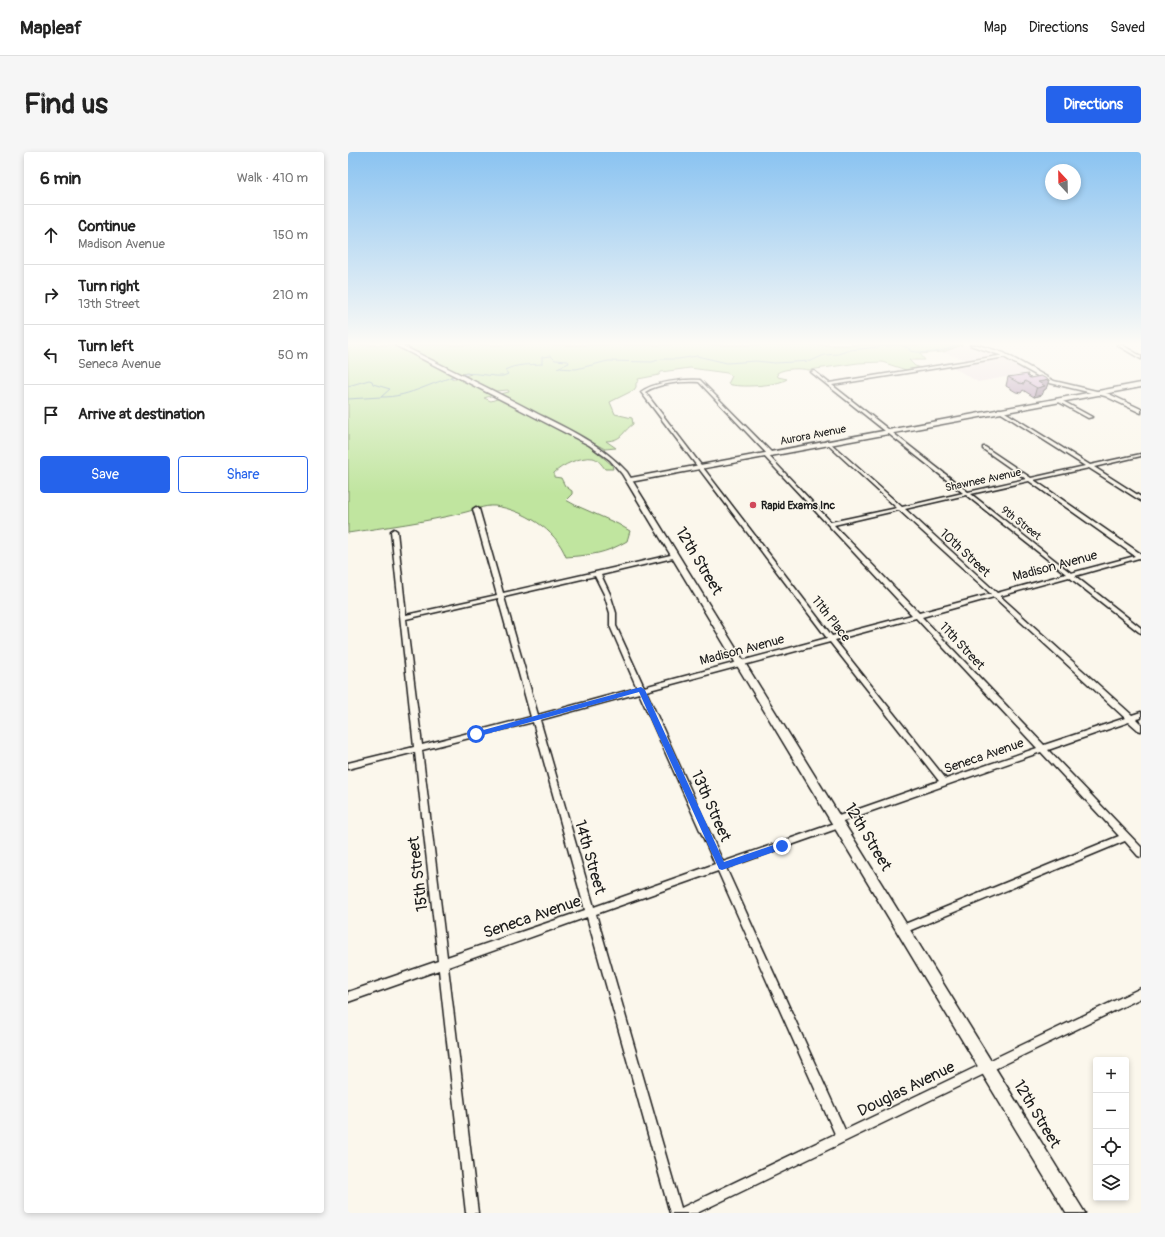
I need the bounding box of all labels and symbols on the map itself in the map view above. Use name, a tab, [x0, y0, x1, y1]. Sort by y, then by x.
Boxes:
north arrow	[1045, 164, 1081, 200]
street label: Aurora Avenue	[779, 422, 848, 448]
street label: Shawnee Avenue	[944, 465, 1023, 494]
place label: Rapid Exams Inc	[761, 499, 835, 512]
marker: Rapid Exams Inc	[748, 500, 758, 510]
street label: 9th Street	[998, 503, 1044, 543]
street label: 12th Street	[671, 523, 727, 599]
street label: 10th Street	[936, 526, 994, 581]
street label: Madison Avenue	[1011, 547, 1100, 585]
street label: 11th Place	[808, 593, 854, 646]
street label: 11th Street	[936, 619, 989, 674]
street label: Madison Avenue	[698, 631, 787, 669]
route start	[467, 725, 485, 743]
street label: Seneca Avenue	[942, 735, 1026, 777]
street label: 13th Street	[686, 767, 736, 845]
street label: 12th Street	[840, 799, 896, 875]
street label: 14th Street	[570, 818, 610, 897]
street label: 15th Street	[403, 835, 433, 913]
route end	[773, 837, 791, 855]
street label: Seneca Avenue	[480, 891, 584, 943]
street label: Douglas Avenue	[854, 1057, 958, 1121]
street label: 12th Street	[1009, 1076, 1065, 1152]

